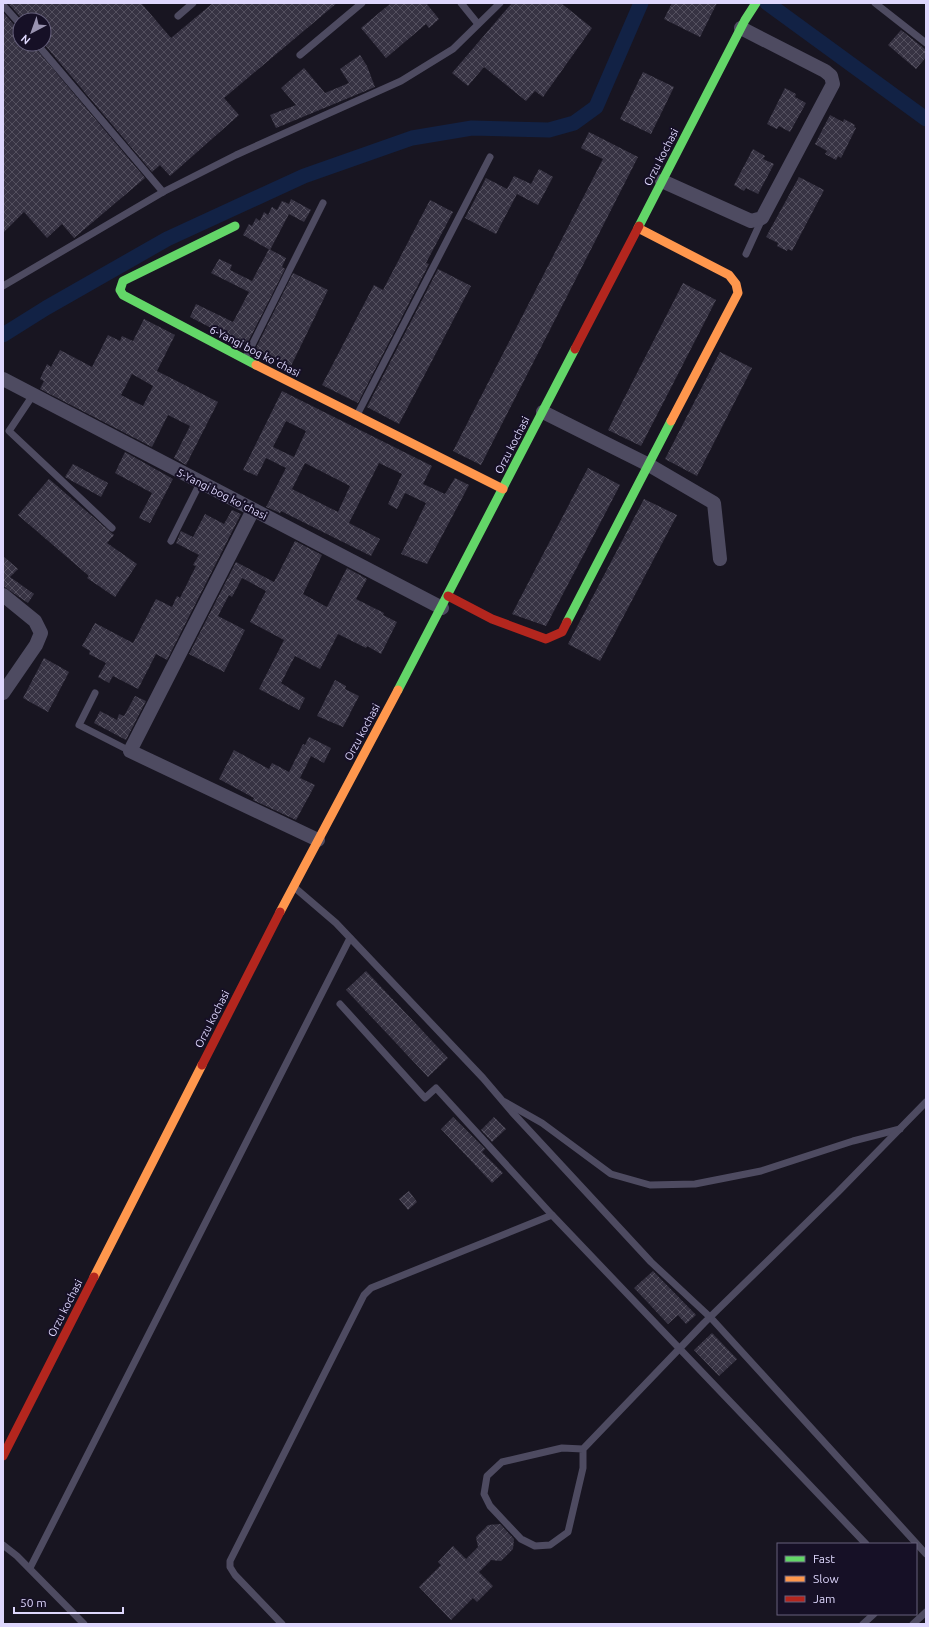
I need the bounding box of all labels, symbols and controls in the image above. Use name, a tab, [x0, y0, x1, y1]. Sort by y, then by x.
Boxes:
north arrow	[12, 12, 52, 52]
text: N	[18, 32, 32, 47]
street label: Orzu kochasi	[641, 126, 681, 188]
street label: 6-Yangi bog koʼchasi	[208, 323, 302, 379]
street label: Orzu kochasi	[492, 414, 532, 476]
street label: 5-Yangi bog koʼchasi	[175, 466, 269, 522]
street label: Orzu kochasi	[342, 701, 382, 763]
street label: Orzu kochasi	[192, 988, 232, 1050]
street label: Orzu kochasi	[45, 1277, 85, 1339]
legend	[777, 1543, 917, 1615]
text: Fast	[813, 1552, 835, 1565]
text: Slow	[813, 1572, 839, 1585]
scale bar	[14, 1589, 123, 1615]
text: Jam	[813, 1592, 835, 1605]
text: 50 m	[20, 1596, 47, 1609]

